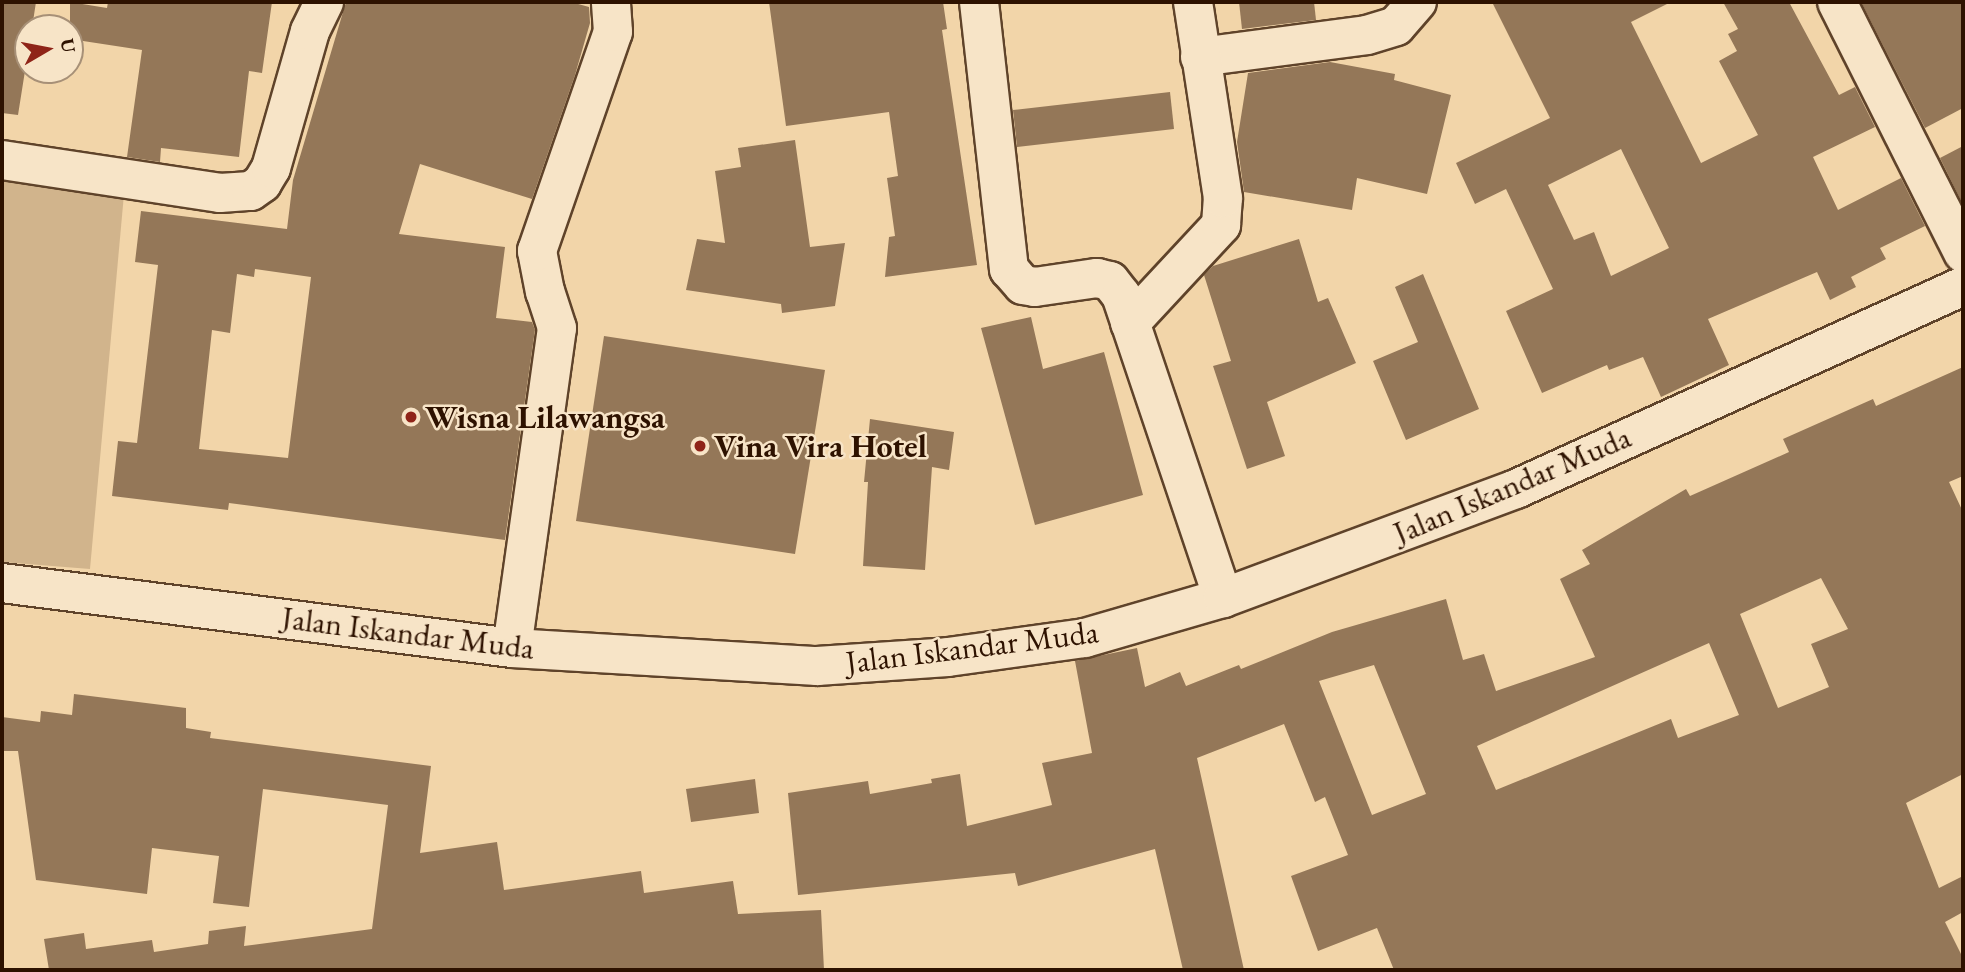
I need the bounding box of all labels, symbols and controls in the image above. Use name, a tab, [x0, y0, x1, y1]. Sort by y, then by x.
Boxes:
north arrow	[14, 14, 84, 84]
text: U	[55, 36, 82, 55]
place label: Wisna Lilawangsa	[425, 398, 665, 436]
marker: Wisna Lilawangsa	[403, 409, 419, 425]
street label: Jalan Iskandar Muda	[1388, 418, 1636, 552]
place label: Vina Vira Hotel	[714, 427, 927, 465]
marker: Vina Vira Hotel	[692, 438, 708, 454]
street label: Jalan Iskandar Muda	[280, 598, 536, 668]
street label: Jalan Iskandar Muda	[844, 612, 1100, 682]

